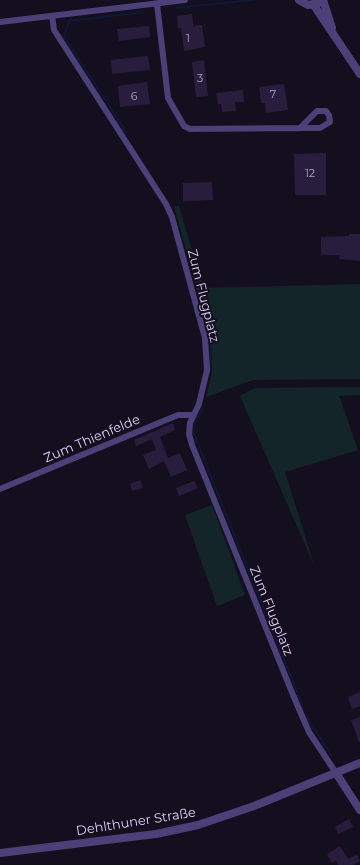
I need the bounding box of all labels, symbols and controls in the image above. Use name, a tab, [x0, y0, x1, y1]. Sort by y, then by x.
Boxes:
house number: 1	[186, 32, 190, 46]
house number: 3	[197, 72, 203, 86]
house number: 7	[270, 88, 276, 102]
house number: 6	[131, 90, 137, 104]
house number: 12	[305, 167, 315, 181]
street label: Zum Flugplatz	[184, 248, 222, 344]
street label: Zum Thienfelde	[42, 412, 142, 466]
street label: Zum Flugplatz	[246, 564, 296, 658]
street label: Dehlthuner Straße	[75, 805, 197, 839]

